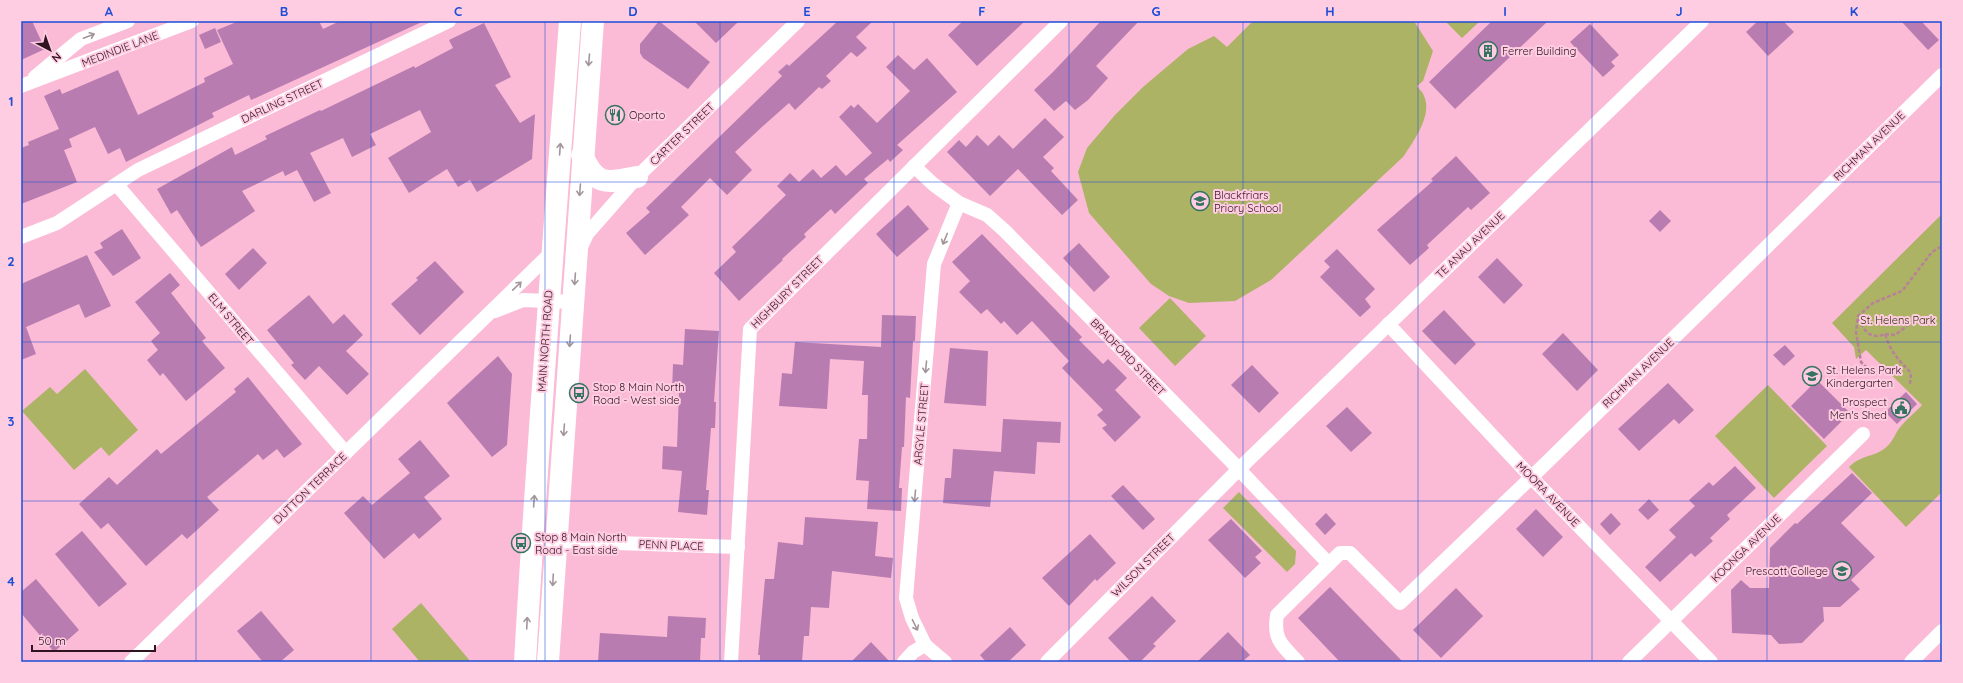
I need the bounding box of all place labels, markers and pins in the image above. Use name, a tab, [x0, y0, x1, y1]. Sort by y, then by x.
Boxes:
building icon: Ferrer Building	[1477, 40, 1499, 62]
place label: Ferrer Building	[1502, 44, 1576, 58]
restaurant icon: Oporto	[604, 104, 626, 126]
place label: Oporto	[629, 108, 666, 122]
place label: Blackfriars Priory School	[1214, 188, 1281, 215]
school or university icon: Blackfriars Priory School	[1189, 190, 1211, 212]
place label: St. Helens Park Kindergarten	[1826, 363, 1902, 390]
school or university icon: St. Helens Park Kindergarten	[1801, 365, 1823, 387]
place label: Stop 8 Main North Road - West side	[593, 380, 684, 407]
bus stop icon: Stop 8 Main North Road - West side	[568, 382, 590, 404]
place label: Prospect Men's Shed	[1830, 395, 1887, 422]
public building icon: Prospect Men's Shed	[1890, 397, 1912, 419]
place label: Stop 8 Main North Road - East side	[535, 530, 626, 557]
bus stop icon: Stop 8 Main North Road - East side	[510, 532, 532, 554]
school or university icon: Prescott College	[1831, 560, 1853, 582]
place label: Prescott College	[1745, 564, 1828, 578]

